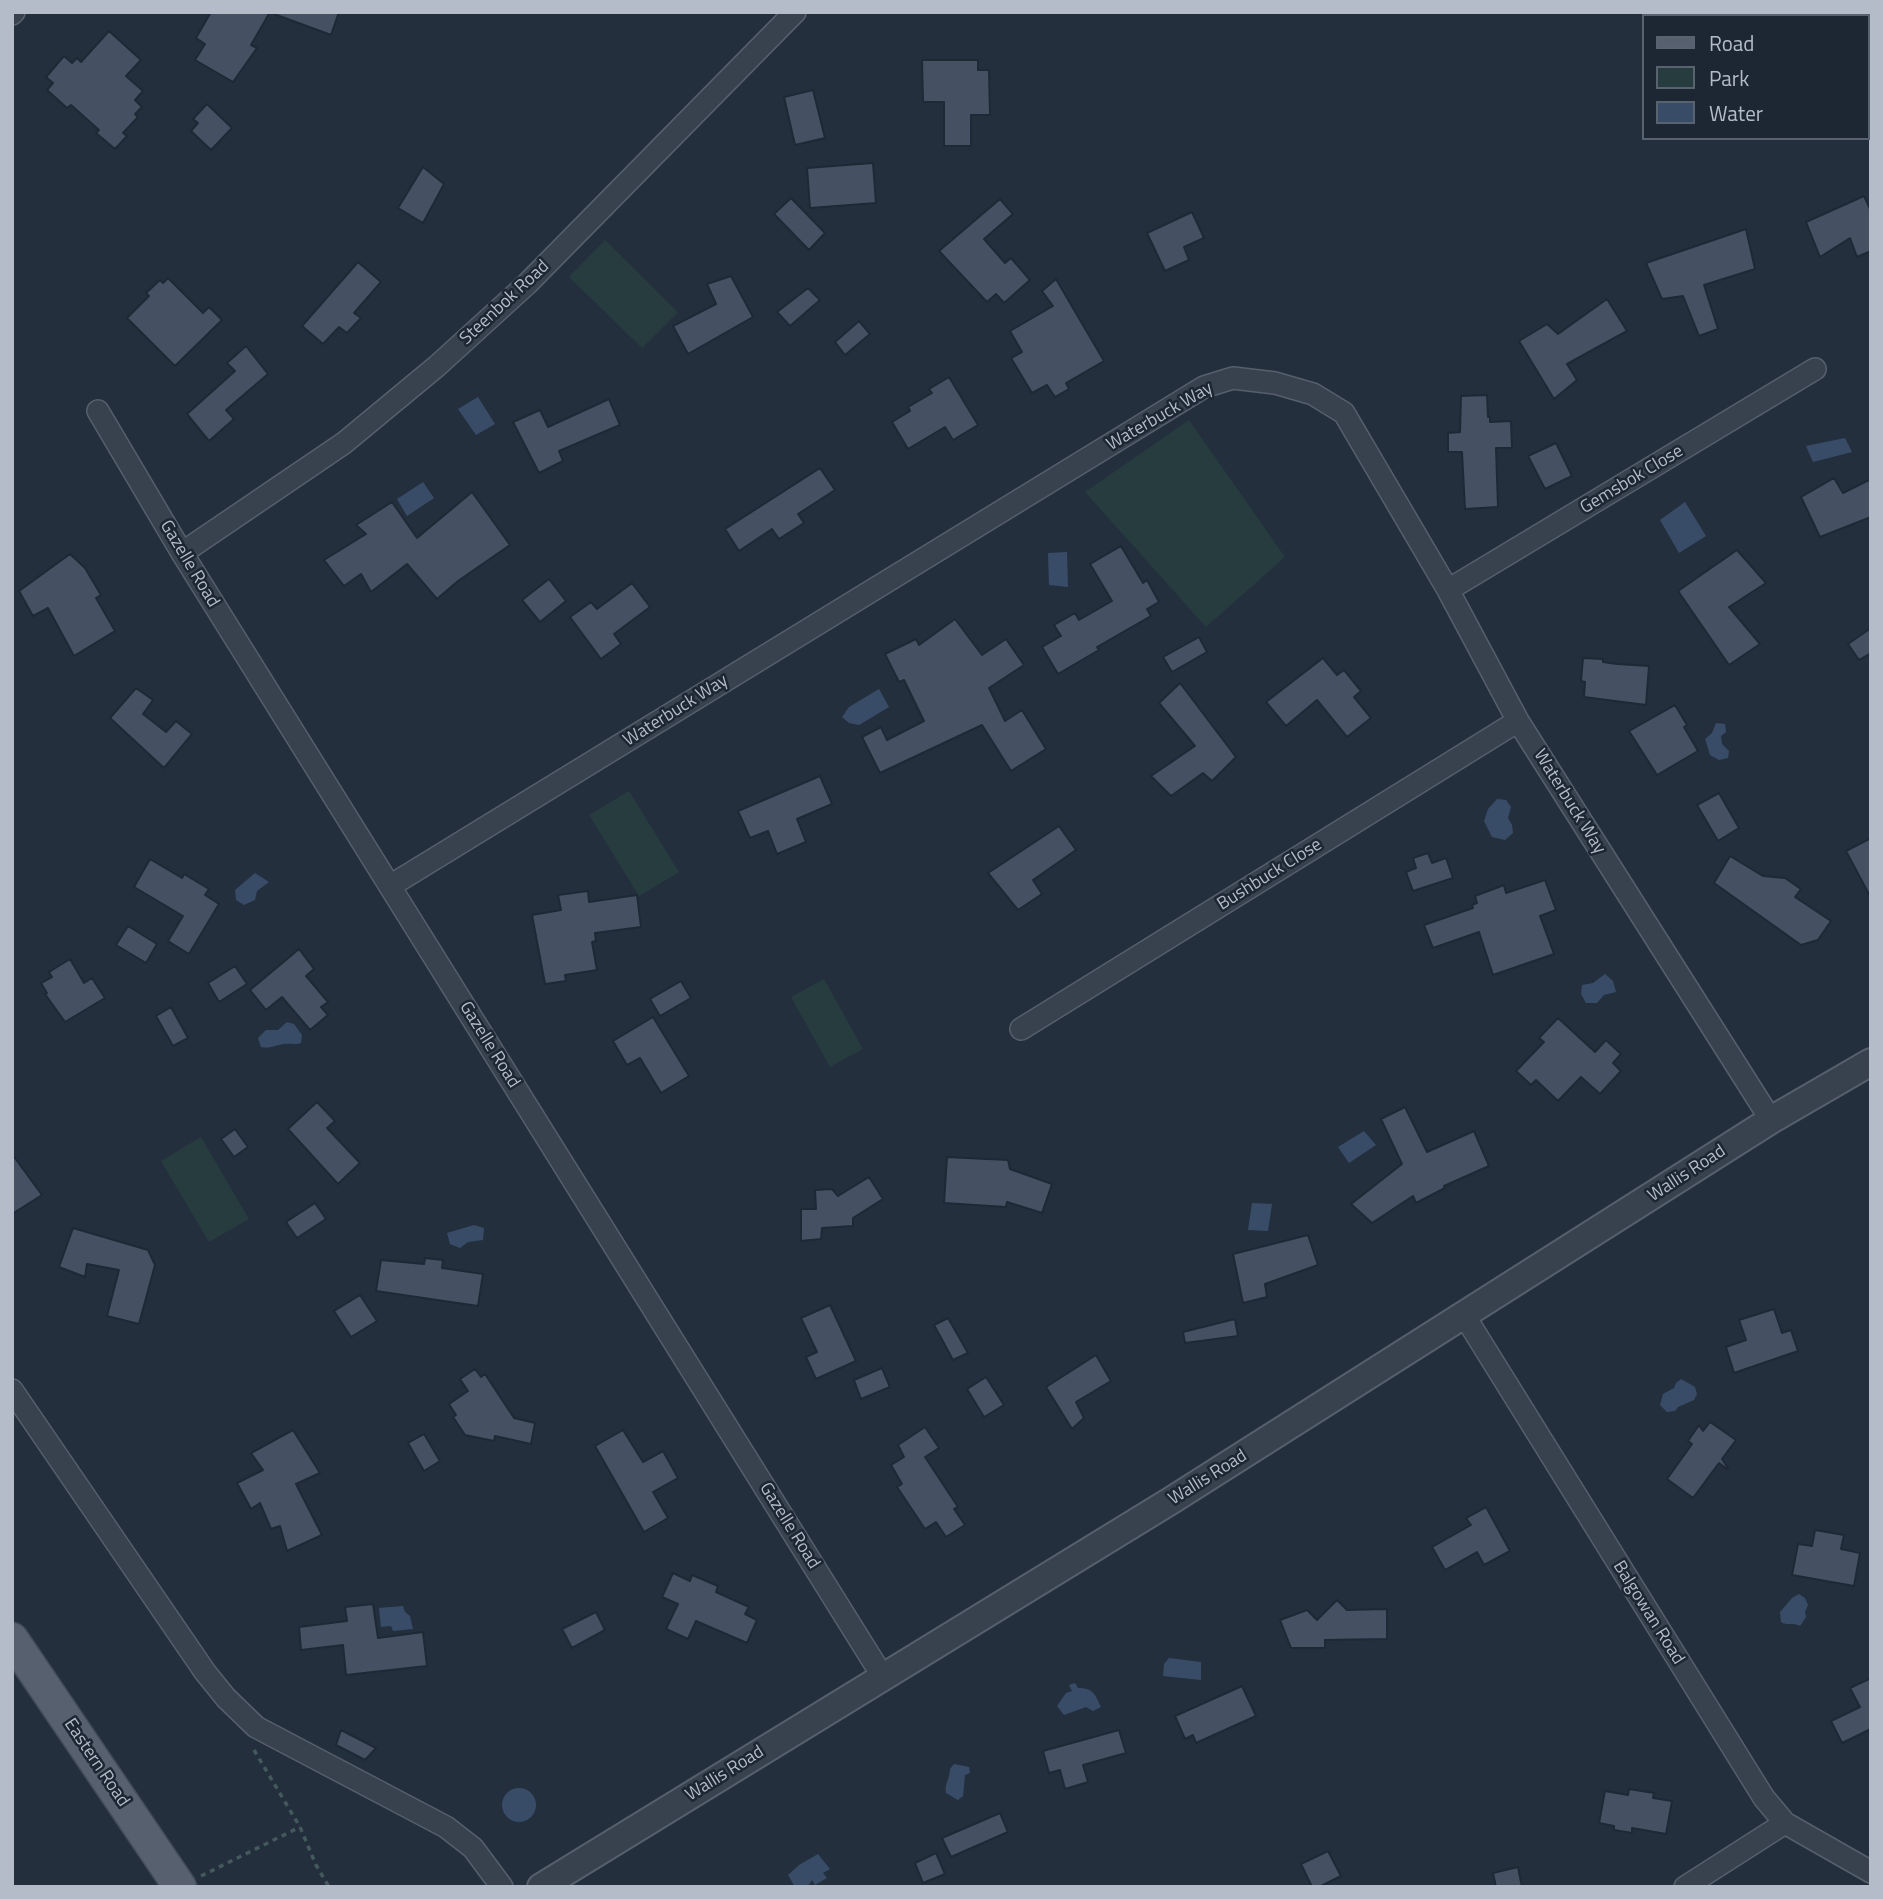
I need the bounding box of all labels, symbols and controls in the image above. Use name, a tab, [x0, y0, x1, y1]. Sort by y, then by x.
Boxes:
legend	[1642, 14, 1869, 140]
text: Road	[1709, 27, 1754, 59]
text: Park	[1709, 62, 1749, 94]
text: Water	[1709, 97, 1763, 129]
street label: Steenbok Road	[456, 256, 554, 350]
street label: Waterbuck Way	[1103, 378, 1217, 456]
street label: Gemsbok Close	[1577, 441, 1687, 519]
street label: Gazelle Road	[155, 517, 223, 611]
street label: Waterbuck Way	[620, 670, 732, 752]
street label: Waterbuck Way	[1528, 746, 1610, 858]
street label: Bushbuck Close	[1214, 834, 1326, 916]
street label: Gazelle Road	[454, 998, 524, 1092]
street label: Wallis Road	[1644, 1141, 1730, 1207]
street label: Wallis Road	[1165, 1445, 1251, 1511]
street label: Gazelle Road	[754, 1479, 824, 1573]
street label: Balgowan Road	[1608, 1557, 1688, 1669]
street label: Eastern Road	[59, 1715, 133, 1811]
street label: Wallis Road	[682, 1741, 768, 1807]

